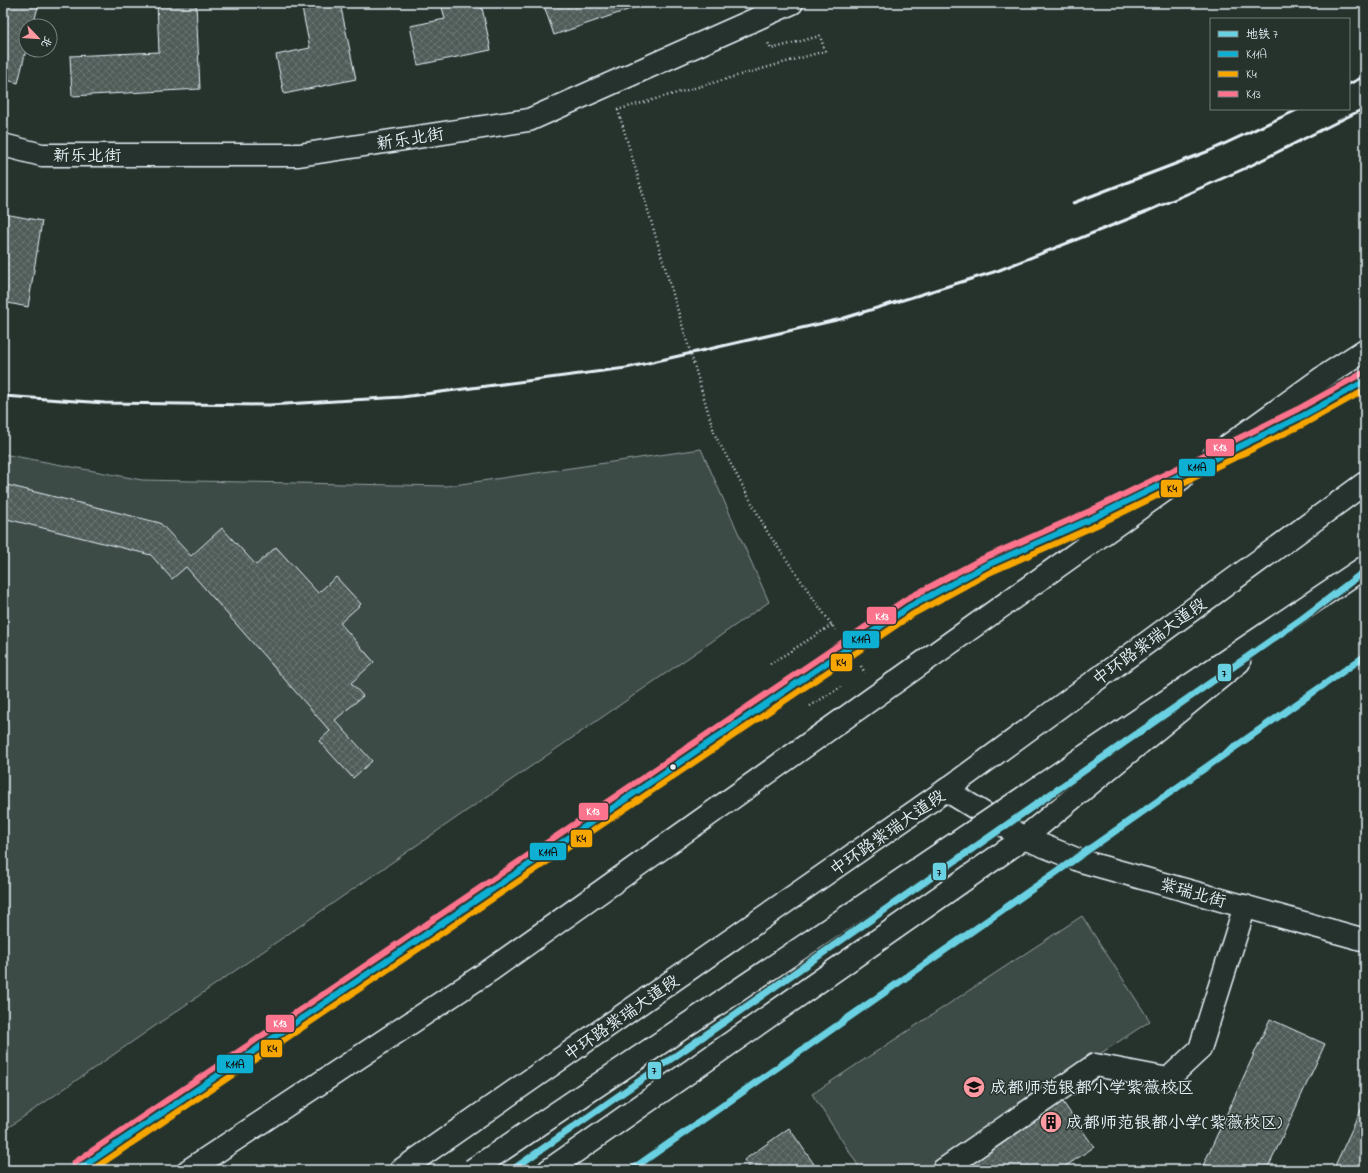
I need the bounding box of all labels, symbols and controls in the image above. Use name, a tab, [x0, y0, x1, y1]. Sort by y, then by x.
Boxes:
north arrow	[18, 18, 58, 58]
legend	[1210, 18, 1350, 110]
text: 地铁 7	[1246, 26, 1278, 44]
text: 北	[37, 33, 56, 50]
text: K11A	[1246, 46, 1267, 64]
text: K4	[1246, 66, 1257, 84]
text: K13	[1246, 86, 1261, 104]
street label: 新乐北街	[375, 122, 446, 157]
street label: 新乐北街	[53, 144, 121, 169]
line badge: K13	[1205, 438, 1235, 457]
text: K13	[1213, 440, 1227, 456]
line badge: K11A	[1178, 458, 1216, 477]
text: K11A	[1187, 460, 1207, 476]
line badge: K4	[1160, 479, 1183, 498]
text: K4	[1167, 481, 1177, 497]
street label: 中环路紫瑞大道段	[1088, 592, 1212, 692]
line badge: K13	[866, 606, 897, 625]
text: K13	[875, 609, 889, 625]
line badge: K11A	[842, 630, 880, 649]
text: K11A	[851, 632, 871, 648]
line badge: K4	[830, 653, 853, 672]
text: K4	[836, 655, 846, 671]
line badge: 7	[1217, 663, 1232, 682]
text: 7	[1222, 666, 1227, 682]
unlabelled marker	[668, 762, 678, 772]
street label: 中环路紫瑞大道段	[825, 784, 951, 882]
line badge: K13	[578, 802, 609, 821]
text: K13	[586, 804, 600, 820]
line badge: K4	[570, 829, 593, 848]
text: K4	[576, 831, 586, 847]
line badge: K11A	[529, 842, 567, 861]
text: K11A	[538, 845, 558, 861]
line badge: 7	[932, 862, 947, 881]
text: 7	[937, 865, 942, 881]
street label: 紫瑞北街	[1156, 872, 1229, 915]
street label: 中环路紫瑞大道段	[559, 969, 685, 1067]
line badge: K13	[265, 1014, 295, 1033]
text: K13	[273, 1016, 287, 1032]
line badge: K4	[260, 1039, 283, 1058]
text: K4	[267, 1041, 277, 1057]
line badge: K11A	[216, 1054, 254, 1074]
text: K11A	[225, 1057, 245, 1073]
line badge: 7	[647, 1061, 662, 1080]
text: 7	[652, 1063, 657, 1079]
school or university icon: 成都师范银都小学紫薇校区	[961, 1074, 987, 1100]
place label: 成都师范银都小学紫薇校区	[990, 1076, 1194, 1101]
building icon: 成都师范银都小学(紫薇校区)	[1038, 1109, 1064, 1135]
place label: 成都师范银都小学(紫薇校区)	[1066, 1111, 1282, 1136]

